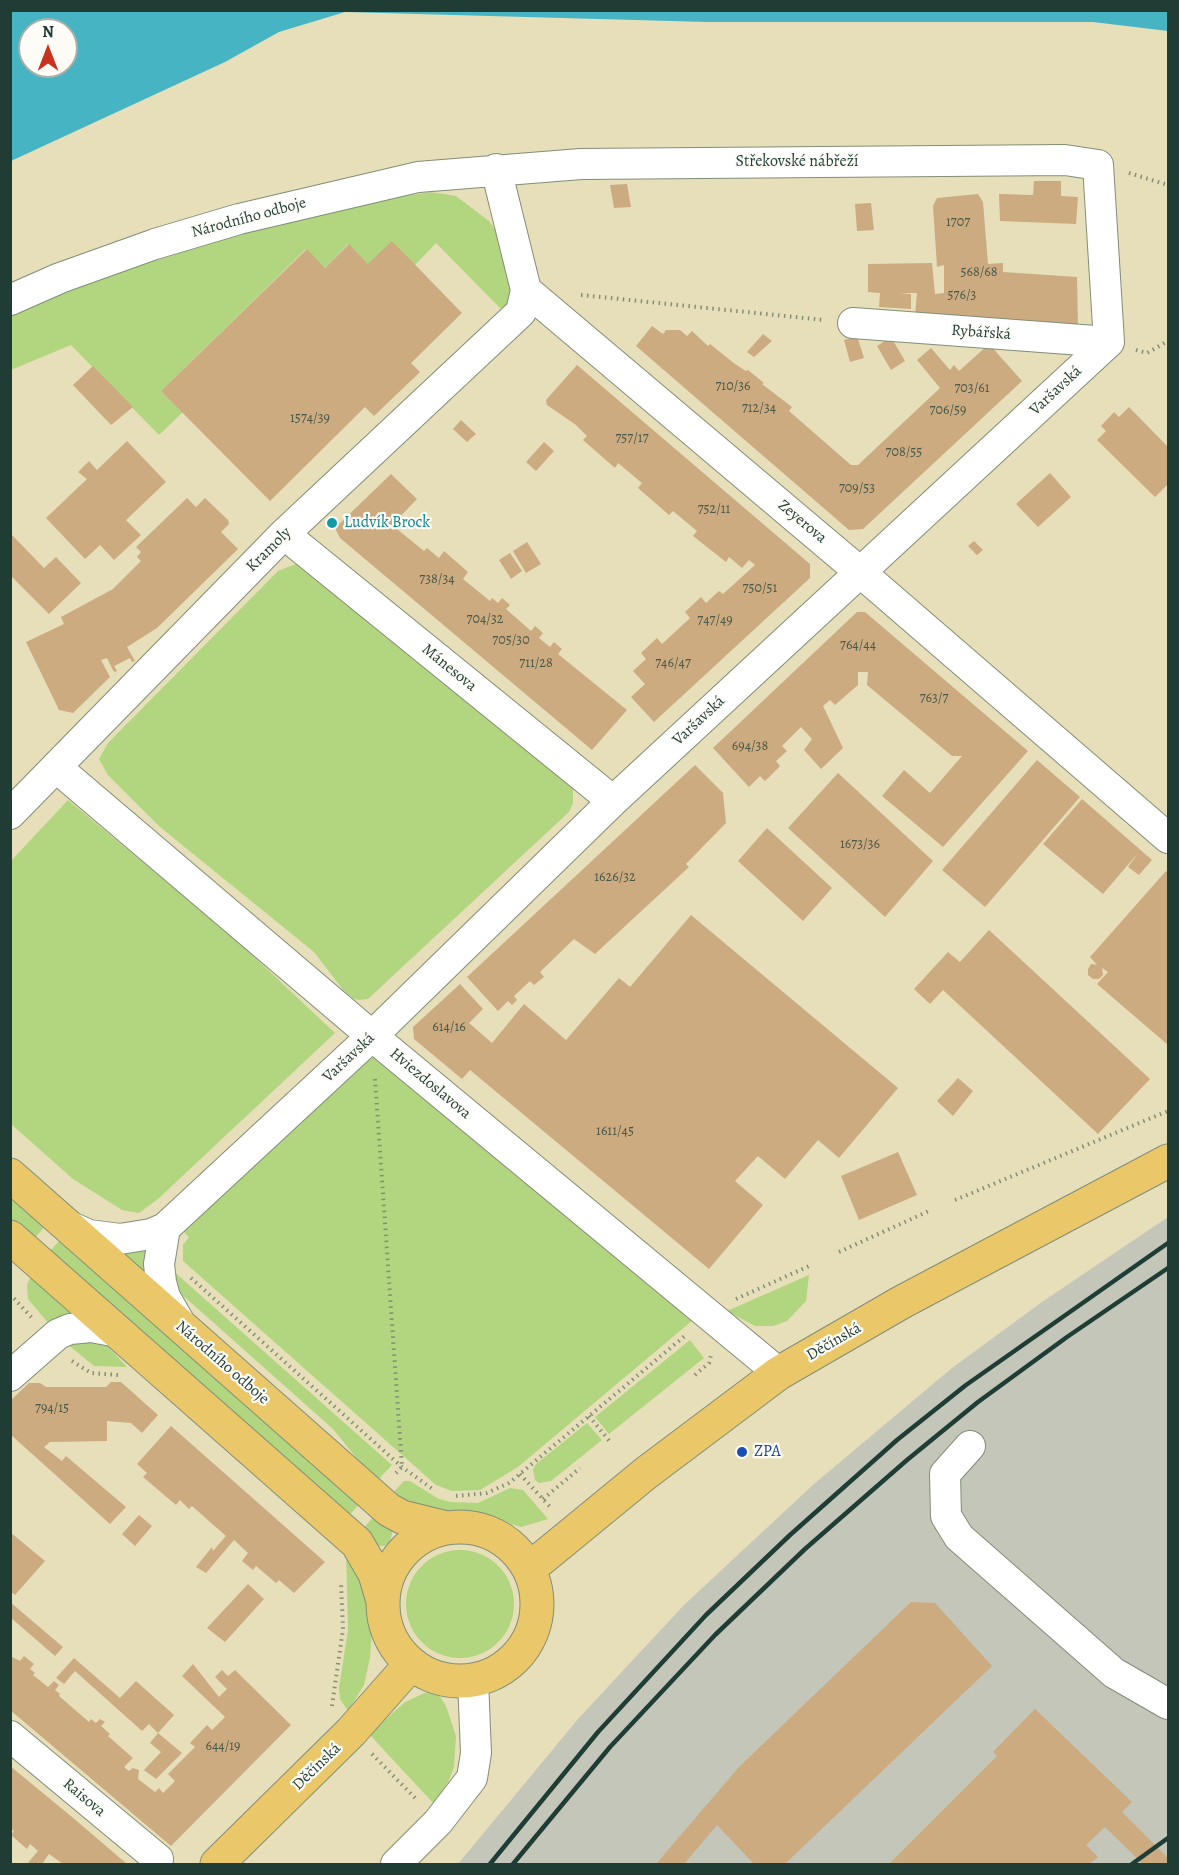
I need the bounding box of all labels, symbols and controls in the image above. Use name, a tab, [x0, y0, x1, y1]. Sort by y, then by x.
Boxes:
north arrow	[18, 18, 78, 78]
text: N	[42, 21, 54, 43]
street label: Střekovské nábřeží	[735, 152, 859, 172]
street label: Národního odboje	[190, 193, 308, 243]
house number: 1707	[946, 215, 970, 231]
house number: 568/68	[960, 265, 998, 281]
house number: 576/3	[948, 288, 976, 304]
street label: Rybářská	[950, 321, 1012, 345]
street label: Varšavská	[1026, 362, 1086, 420]
house number: 710/36	[715, 379, 751, 395]
house number: 703/61	[954, 381, 990, 397]
house number: 712/34	[742, 401, 776, 417]
house number: 706/59	[930, 403, 966, 419]
house number: 1574/39	[290, 411, 330, 427]
house number: 757/17	[615, 431, 649, 447]
house number: 708/55	[886, 445, 922, 461]
house number: 709/53	[839, 481, 875, 497]
street label: Zeyerova	[774, 496, 830, 548]
house number: 752/11	[698, 502, 730, 518]
place label: Ludvík Brock	[344, 513, 430, 533]
marker: Ludvík Brock	[325, 516, 339, 530]
street label: Kramoly	[242, 523, 296, 577]
house number: 738/34	[419, 572, 455, 588]
house number: 750/51	[743, 581, 777, 597]
house number: 704/32	[467, 612, 503, 628]
house number: 747/49	[697, 613, 733, 629]
house number: 705/30	[492, 633, 530, 649]
house number: 764/44	[840, 638, 876, 654]
street label: Mánesova	[418, 640, 480, 696]
house number: 711/28	[519, 656, 553, 672]
house number: 746/47	[655, 656, 691, 672]
house number: 763/7	[920, 691, 948, 707]
street label: Varšavská	[669, 692, 729, 750]
house number: 694/38	[732, 739, 768, 755]
house number: 1673/36	[840, 837, 880, 853]
house number: 1626/32	[594, 870, 636, 886]
house number: 614/16	[432, 1020, 466, 1036]
street label: Varšavská	[319, 1029, 379, 1087]
street label: Hviezdoslavova	[385, 1044, 475, 1124]
house number: 1611/45	[596, 1124, 634, 1140]
street label: Národního odboje	[171, 1317, 273, 1409]
street label: Děčínská	[803, 1319, 865, 1365]
house number: 794/15	[35, 1401, 69, 1417]
place label: ZPA	[754, 1442, 781, 1462]
marker: ZPA	[735, 1445, 749, 1459]
house number: 644/19	[206, 1739, 240, 1755]
street label: Děčínská	[289, 1739, 345, 1795]
street label: Raisova	[59, 1775, 109, 1821]

